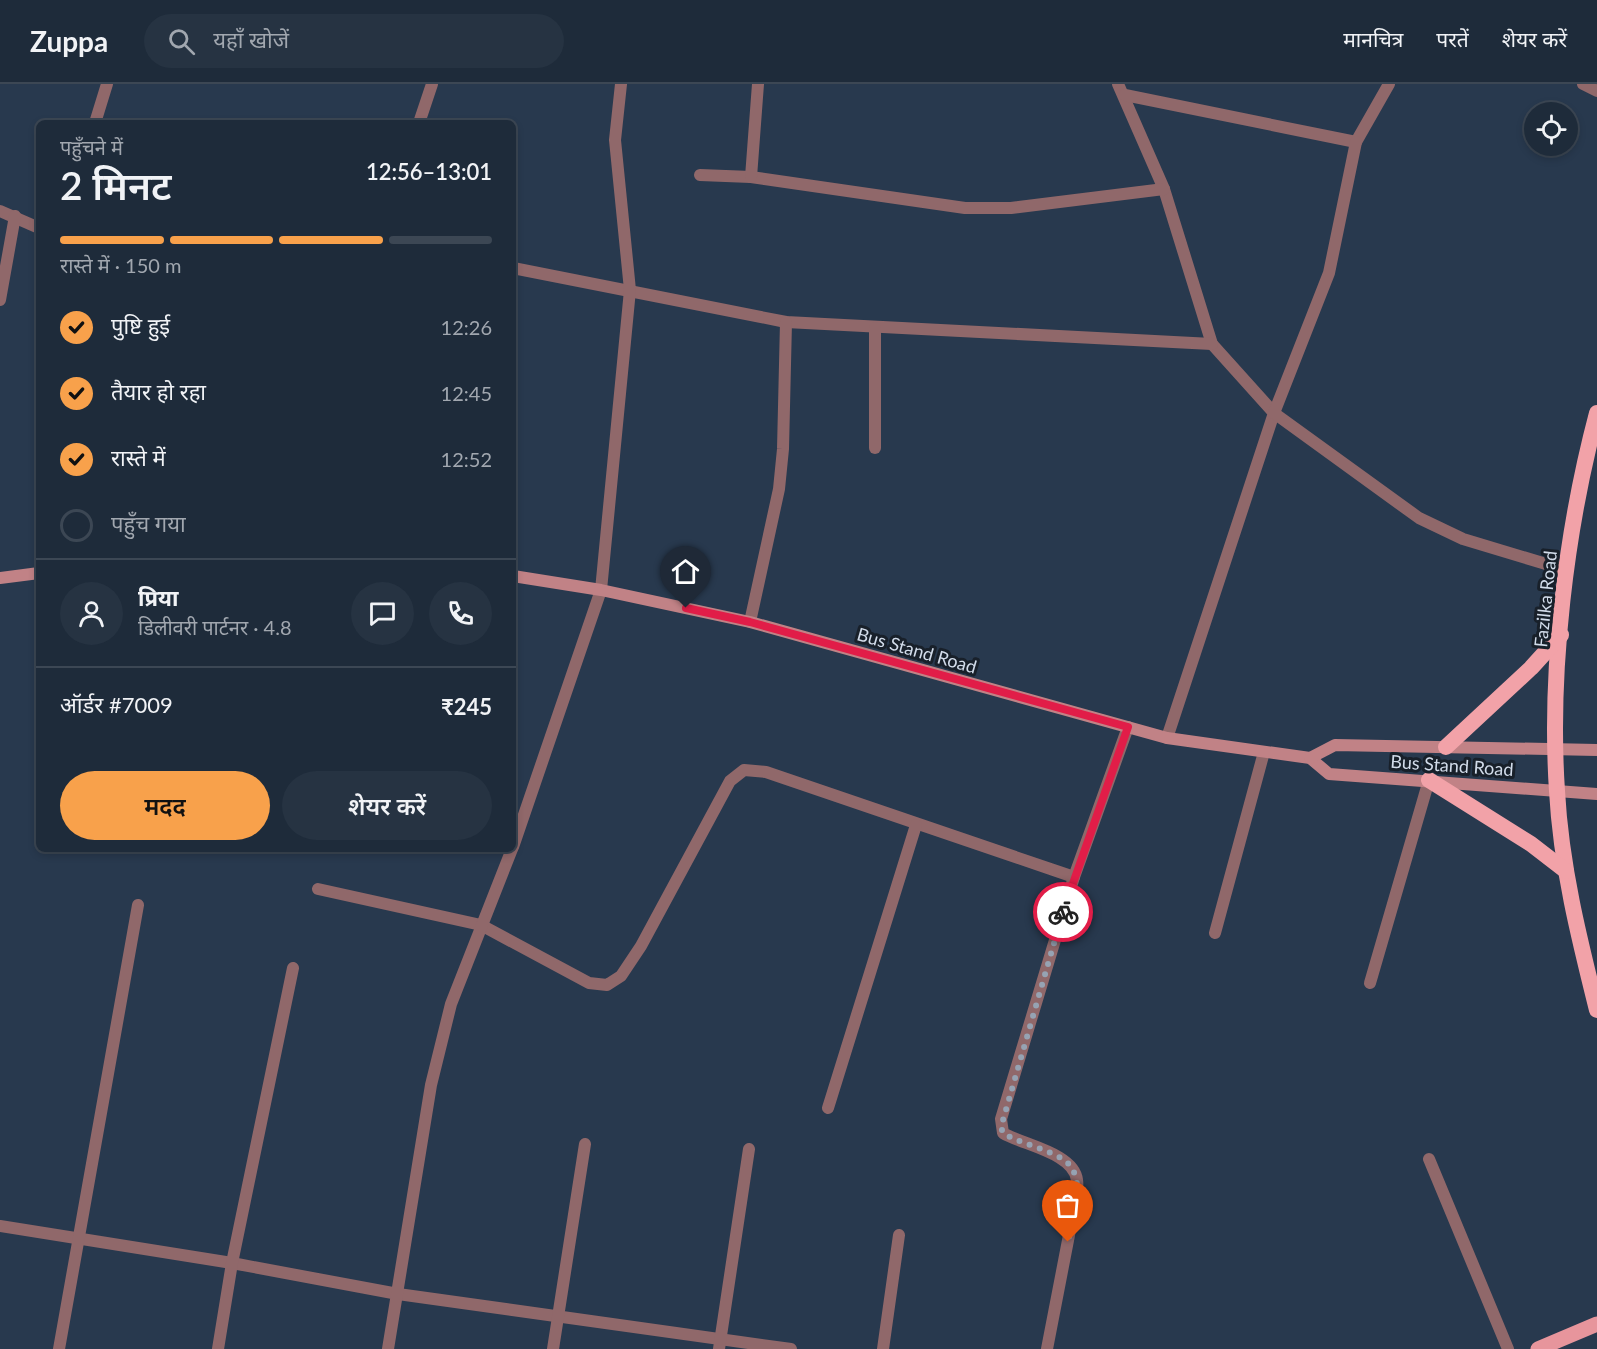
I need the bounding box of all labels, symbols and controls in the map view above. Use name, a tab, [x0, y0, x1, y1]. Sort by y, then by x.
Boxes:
search box	[144, 14, 564, 68]
text: Zuppa	[30, 24, 108, 58]
icon: search	[165, 25, 198, 58]
text: यहाँ खोजें	[213, 26, 289, 53]
text: मानचित्र	[1343, 26, 1403, 51]
text: परतें	[1436, 26, 1469, 51]
text: शेयर करें	[1502, 26, 1567, 51]
map controls	[1524, 102, 1578, 156]
button: locate	[1524, 102, 1578, 156]
text: पहुँचने में	[60, 135, 123, 159]
text: 12:56–13:01	[366, 158, 492, 185]
text: 2 मिनट	[60, 162, 172, 208]
text: रास्ते में · 150 m	[60, 253, 181, 277]
icon: check	[60, 311, 93, 344]
text: पुष्टि हुई	[111, 312, 170, 339]
text: 12:26	[441, 315, 492, 339]
icon: check	[60, 377, 93, 410]
text: तैयार हो रहा	[111, 378, 206, 405]
text: 12:45	[441, 381, 492, 405]
icon: check	[60, 443, 93, 476]
text: रास्ते में	[111, 444, 166, 471]
text: 12:52	[441, 447, 492, 471]
text: पहुँच गया	[111, 510, 186, 537]
pin	[660, 546, 711, 608]
street label: Fazilka Road	[1529, 550, 1561, 648]
icon: home	[669, 555, 702, 588]
button: person	[60, 582, 123, 645]
button: chat	[351, 582, 414, 645]
button: phone	[429, 582, 492, 645]
text: प्रिया	[138, 584, 178, 611]
text: डिलीवरी पार्टनर · 4.8	[138, 615, 291, 639]
street label: Bus Stand Road	[855, 622, 979, 678]
text: ऑर्डर #7009	[60, 691, 173, 718]
text: ₹245	[441, 693, 492, 720]
street label: Bus Stand Road	[1390, 750, 1514, 780]
button: मदद	[60, 771, 270, 840]
button: शेयर करें	[282, 771, 492, 840]
courier	[1033, 882, 1093, 942]
icon: bike	[1047, 896, 1080, 929]
pin	[1042, 1180, 1093, 1242]
icon: bag	[1051, 1189, 1084, 1222]

